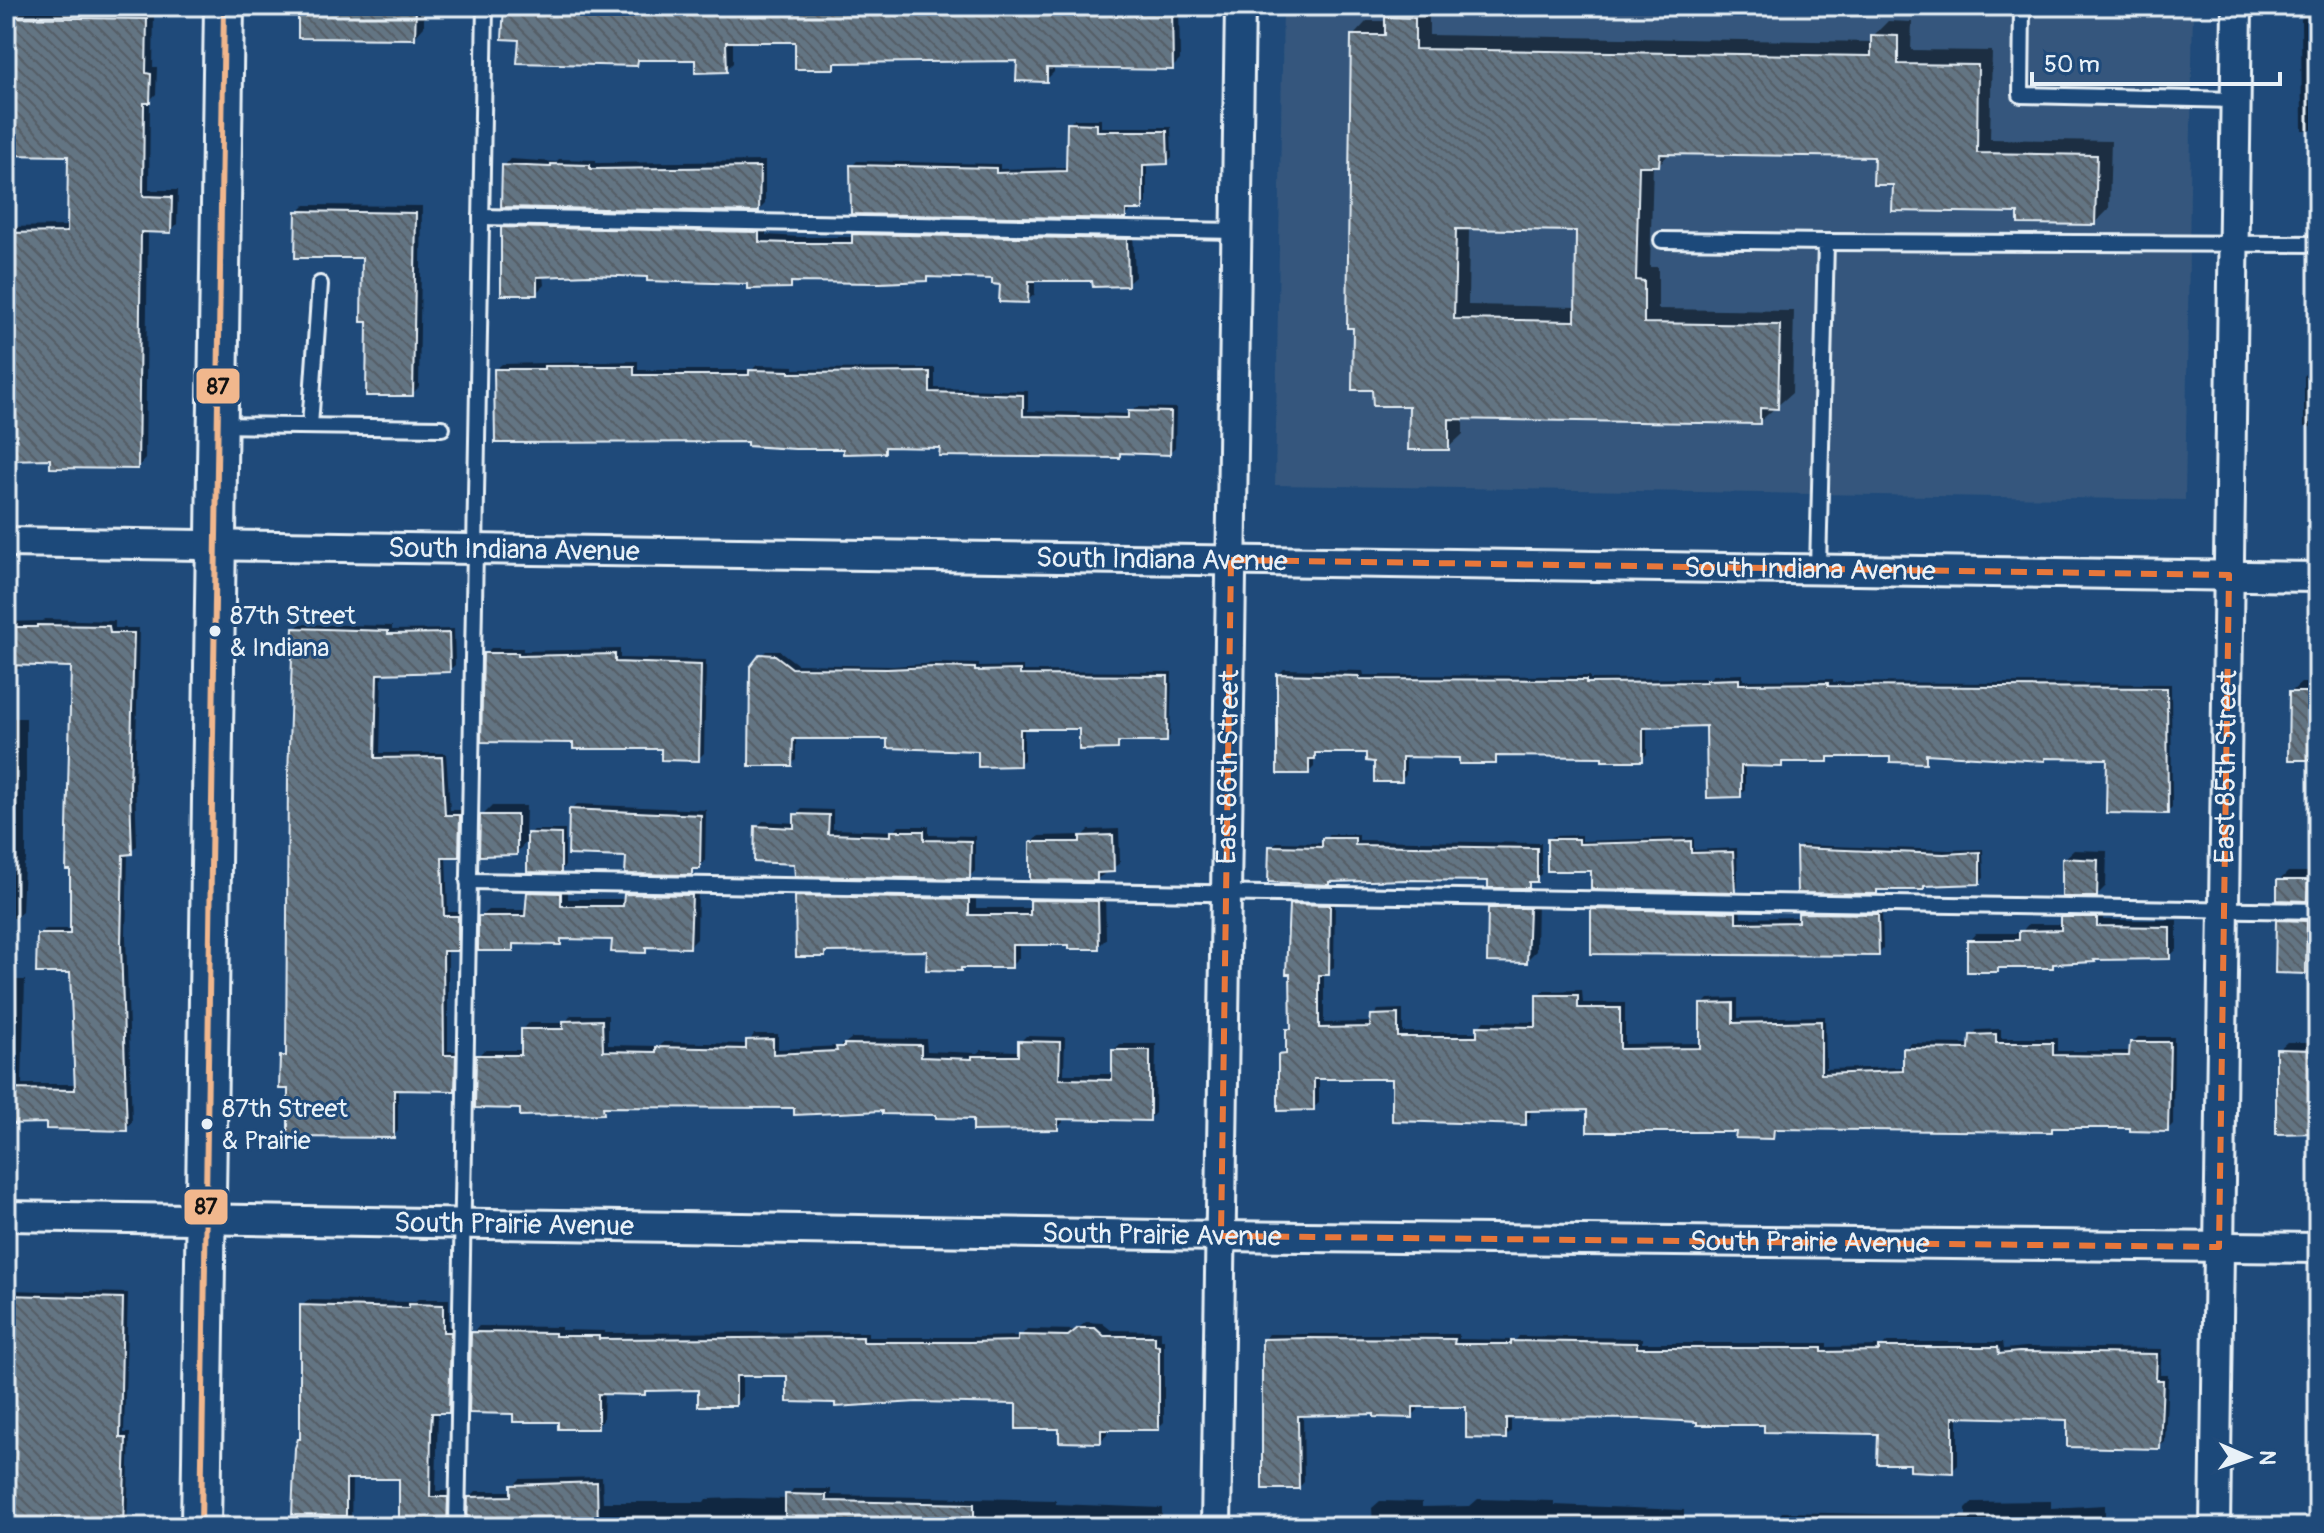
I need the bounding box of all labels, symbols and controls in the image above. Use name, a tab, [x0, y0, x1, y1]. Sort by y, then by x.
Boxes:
scale bar	[2032, 36, 2280, 86]
text: 50 m	[2044, 50, 2100, 79]
line badge: 87	[195, 367, 241, 405]
text: 87	[207, 373, 230, 401]
street label: South Indiana Avenue	[388, 530, 640, 569]
street label: South Indiana Avenue	[1036, 540, 1288, 579]
street label: South Indiana Avenue	[1684, 550, 1936, 589]
place label: 87th Street & Indiana	[230, 600, 356, 664]
marker: 87th Street & Indiana	[207, 623, 223, 639]
street label: East 86th Street	[1209, 669, 1247, 865]
street label: East 85th Street	[2207, 669, 2245, 864]
place label: 87th Street & Prairie	[222, 1093, 348, 1157]
marker: 87th Street & Prairie	[199, 1116, 215, 1132]
line badge: 87	[183, 1188, 229, 1226]
text: 87	[195, 1193, 218, 1221]
street label: South Prairie Avenue	[394, 1205, 634, 1244]
street label: South Prairie Avenue	[1042, 1216, 1282, 1254]
street label: South Prairie Avenue	[1690, 1224, 1930, 1261]
north arrow	[2208, 1417, 2288, 1497]
text: N	[2253, 1450, 2281, 1466]

